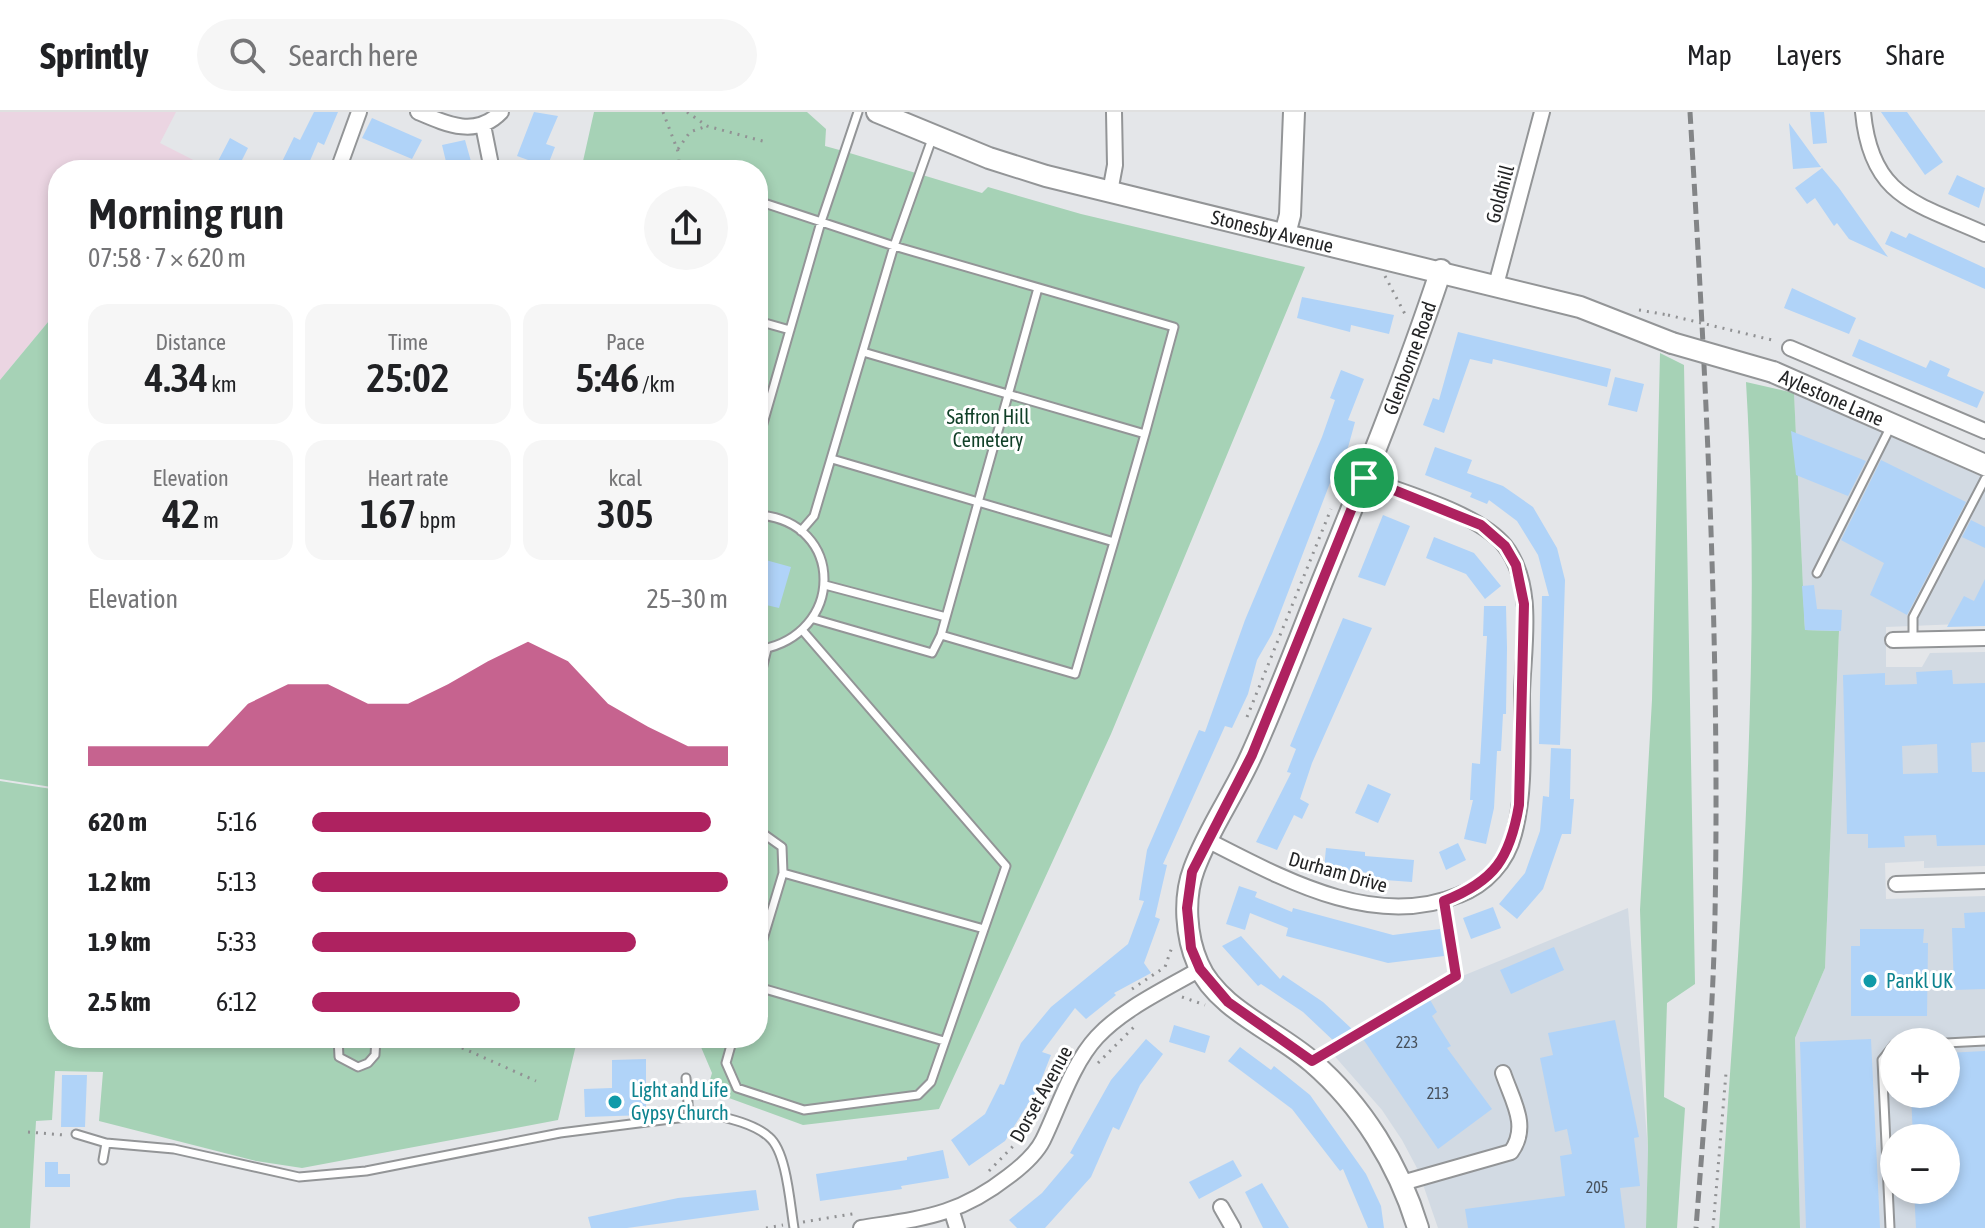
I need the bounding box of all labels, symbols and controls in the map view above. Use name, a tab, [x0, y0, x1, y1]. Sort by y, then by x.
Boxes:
search box	[197, 19, 757, 91]
icon: search	[225, 33, 269, 77]
text: Sprintly	[40, 34, 149, 77]
text: Search here	[289, 38, 418, 72]
text: Map	[1687, 39, 1732, 71]
text: Layers	[1776, 39, 1842, 71]
text: Share	[1886, 39, 1945, 71]
street label: Goldhill	[1481, 161, 1519, 226]
button: share	[644, 186, 728, 270]
text: Morning run	[88, 188, 284, 238]
street label: Stonesby Avenue	[1209, 205, 1336, 257]
text: 07:58 · 7 × 620 m	[88, 243, 246, 273]
street label: Glenborne Road	[1378, 298, 1441, 418]
text: Distance	[155, 329, 226, 355]
text: Time	[388, 329, 428, 355]
text: Pace	[606, 329, 645, 355]
text: 4.34	[145, 355, 208, 400]
text: 25:02	[366, 355, 450, 400]
text: 5:46	[576, 355, 639, 400]
street label: Aylestone Lane	[1776, 364, 1888, 430]
text: km	[208, 371, 237, 397]
text: /km	[639, 371, 675, 397]
park label: Saffron Hill Cemetery	[946, 405, 1030, 451]
pin	[1330, 444, 1398, 512]
icon: arrive	[1342, 456, 1386, 500]
text: Elevation	[153, 465, 229, 491]
text: Heart rate	[367, 465, 449, 491]
text: kcal	[609, 465, 642, 491]
text: 42	[162, 491, 200, 536]
text: 167	[360, 491, 416, 536]
text: 305	[597, 491, 654, 536]
text: m	[200, 507, 219, 533]
text: bpm	[416, 507, 456, 533]
text: Elevation	[88, 584, 178, 614]
text: 25–30 m	[646, 584, 728, 614]
text: 620 m	[88, 807, 147, 837]
text: 5:16	[216, 807, 257, 837]
street label: Durham Drive	[1286, 846, 1390, 897]
text: 1.2 km	[88, 867, 151, 897]
text: 5:13	[216, 867, 257, 897]
text: 1.9 km	[88, 927, 151, 957]
text: 5:33	[216, 927, 257, 957]
place label: Pankl UK	[1886, 969, 1953, 992]
marker: Pankl UK	[1861, 972, 1879, 990]
text: 2.5 km	[88, 987, 151, 1017]
text: 6:12	[216, 987, 257, 1017]
map controls	[1880, 1028, 1960, 1204]
button: +	[1880, 1028, 1960, 1108]
house number: 223	[1396, 1033, 1418, 1051]
street label: Dorset Avenue	[1005, 1042, 1076, 1146]
place label: Light and Life Gypsy Church	[631, 1078, 729, 1124]
house number: 213	[1427, 1084, 1449, 1102]
marker: Light and Life Gypsy Church	[606, 1093, 624, 1111]
button: −	[1880, 1124, 1960, 1204]
house number: 205	[1586, 1178, 1608, 1196]

